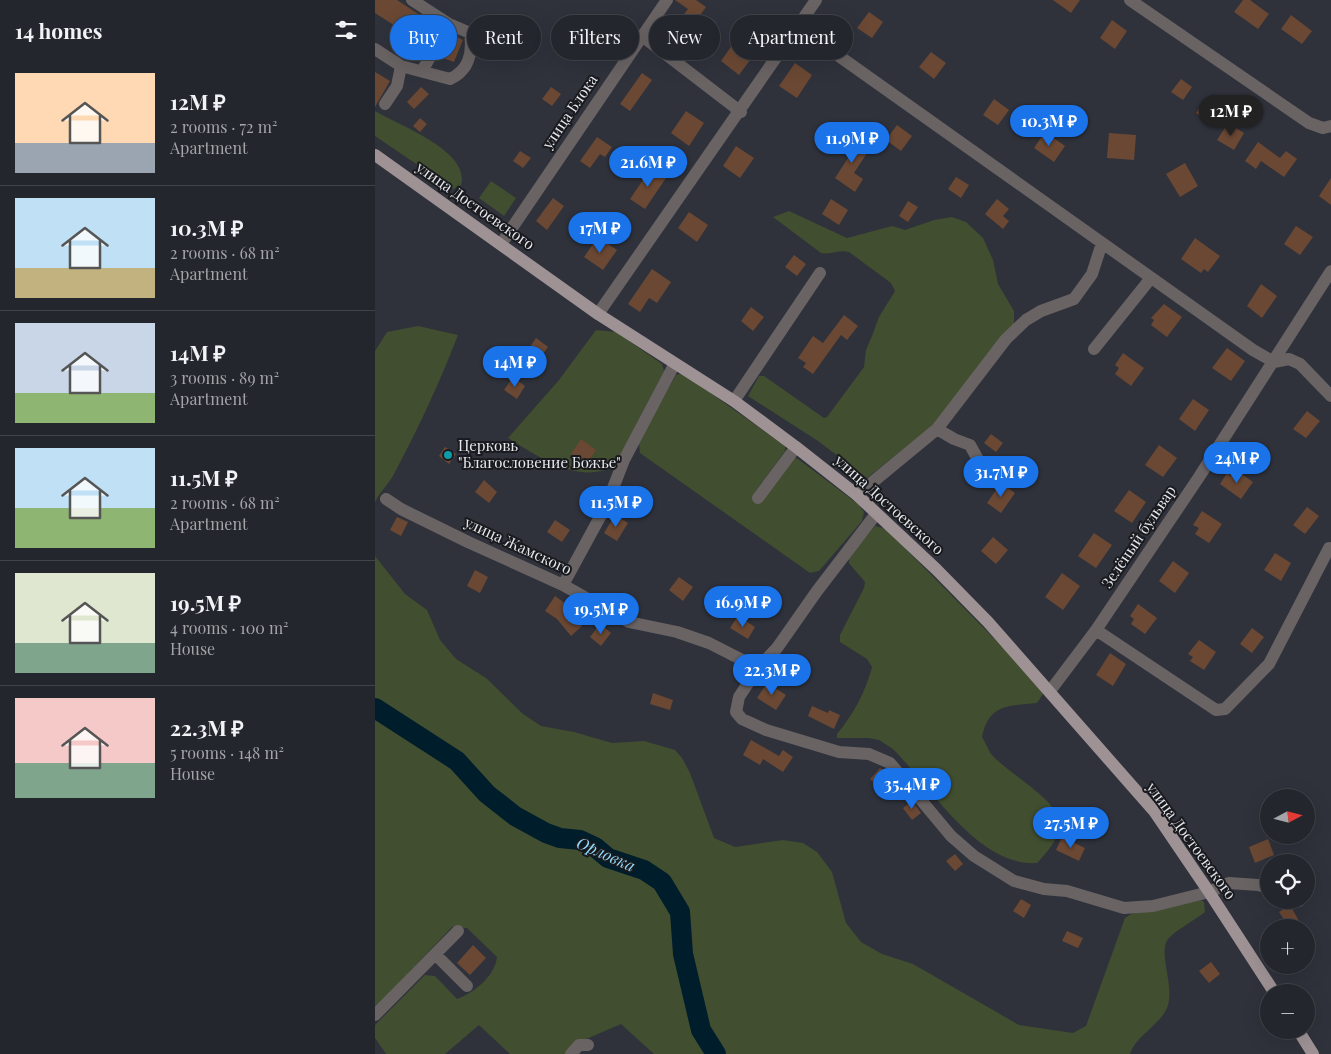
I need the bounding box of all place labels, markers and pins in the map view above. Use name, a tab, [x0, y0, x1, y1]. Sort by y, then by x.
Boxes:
pin: 12M ₽	[1196, 94, 1266, 137]
pin: 10.3M ₽	[1003, 104, 1095, 147]
pin: 11.9M ₽	[806, 121, 898, 164]
pin: 21.6M ₽	[602, 146, 694, 188]
pin: 17M ₽	[565, 212, 635, 254]
pin: 14M ₽	[480, 346, 550, 388]
place label: Церковь "Благословение Божье"	[458, 435, 621, 472]
pin: 24M ₽	[1202, 442, 1272, 484]
marker: Церковь "Благословение Божье"	[442, 449, 454, 461]
pin: 31.7M ₽	[955, 456, 1047, 498]
pin: 11.5M ₽	[570, 486, 662, 528]
pin: 16.9M ₽	[697, 586, 789, 628]
pin: 19.5M ₽	[555, 592, 647, 635]
pin: 22.3M ₽	[726, 654, 818, 696]
pin: 35.4M ₽	[866, 768, 958, 810]
pin: 27.5M ₽	[1025, 806, 1117, 849]

